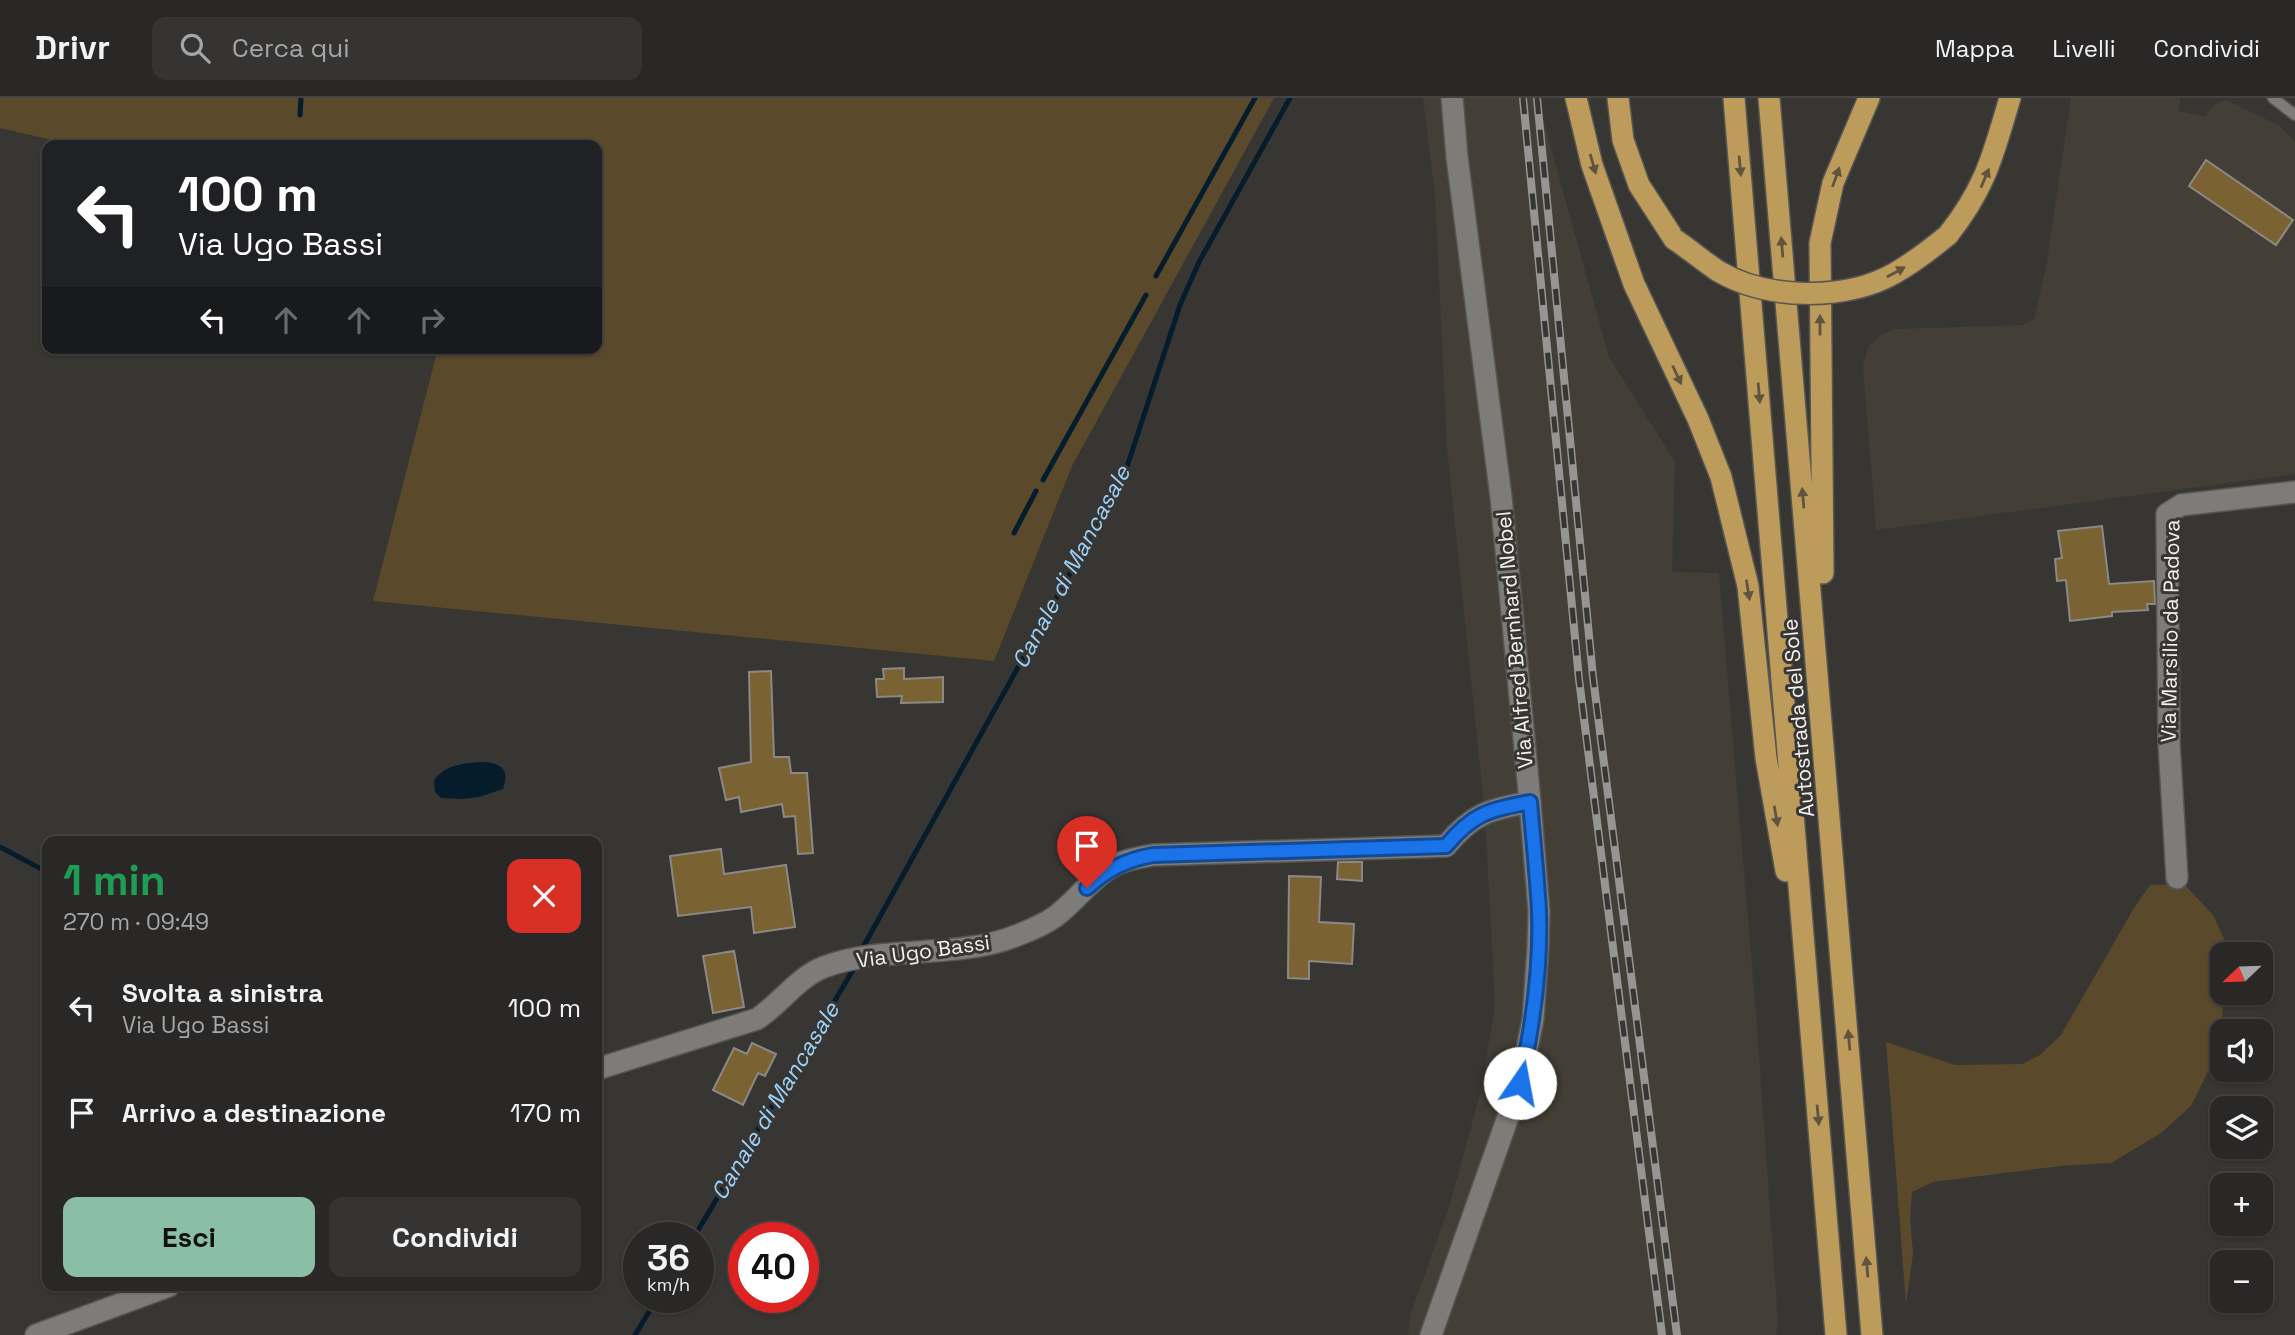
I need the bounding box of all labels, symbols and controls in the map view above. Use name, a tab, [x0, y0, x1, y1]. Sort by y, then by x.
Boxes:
search box	[152, 17, 642, 80]
text: Drivr	[35, 27, 110, 69]
icon: search	[176, 29, 214, 67]
text: Cerca qui	[232, 31, 350, 65]
text: Mappa	[1935, 33, 2014, 64]
text: Livelli	[2052, 33, 2116, 64]
text: Condividi	[2154, 33, 2260, 64]
one-way arrow	[1588, 154, 1598, 175]
one-way arrow	[1735, 155, 1746, 177]
text: 100 m	[178, 163, 318, 225]
one-way arrow	[1831, 166, 1842, 187]
icon: left	[63, 168, 154, 259]
one-way arrow	[1979, 168, 1991, 188]
text: Via Ugo Bassi	[178, 224, 383, 264]
one-way arrow	[1776, 235, 1787, 257]
one-way arrow	[1886, 266, 1906, 278]
icon: left	[194, 301, 232, 339]
icon: ahead	[267, 301, 305, 339]
icon: ahead	[340, 301, 378, 339]
icon: right	[413, 301, 451, 339]
one-way arrow	[1814, 314, 1826, 336]
one-way arrow	[1671, 365, 1682, 385]
one-way arrow	[1754, 382, 1765, 404]
water label: Canale di Mancasale	[1005, 459, 1138, 674]
one-way arrow	[1798, 486, 1809, 508]
street label: Via Alfred Bernhard Nobel	[1489, 510, 1539, 770]
street label: Via Marsilio da Padova	[2155, 519, 2185, 743]
one-way arrow	[1743, 579, 1754, 601]
street label: Autostrada del Sole	[1776, 618, 1820, 818]
one-way arrow	[1771, 805, 1782, 827]
pin	[1057, 816, 1117, 888]
icon: arrive	[1068, 827, 1106, 865]
text: 1 min	[63, 854, 166, 907]
button: close	[507, 859, 581, 933]
text: 270 m · 09:49	[63, 907, 209, 937]
street label: Via Ugo Bassi	[854, 928, 992, 974]
north arrow	[2210, 942, 2273, 1004]
map controls	[2210, 942, 2273, 1313]
text: Svolta a sinistra	[122, 976, 323, 1010]
icon: left	[63, 989, 101, 1027]
text: 100 m	[508, 991, 581, 1025]
water label: Canale di Mancasale	[704, 995, 847, 1205]
text: Via Ugo Bassi	[122, 1010, 269, 1040]
button: sound	[2210, 1019, 2273, 1082]
one-way arrow	[1843, 1029, 1854, 1051]
position arrow	[1483, 1046, 1557, 1120]
icon: arrive	[63, 1094, 101, 1132]
text: Arrivo a destinazione	[122, 1096, 386, 1130]
text: 170 m	[510, 1096, 581, 1130]
button: layers	[2210, 1096, 2273, 1159]
one-way arrow	[1813, 1104, 1824, 1126]
button: +	[2210, 1173, 2273, 1236]
button: Esci	[63, 1197, 315, 1277]
button: Condividi	[329, 1197, 581, 1277]
speed limit sign: 40	[728, 1222, 819, 1313]
text: 36	[647, 1236, 690, 1280]
button: −	[2210, 1250, 2273, 1313]
one-way arrow	[1861, 1256, 1872, 1278]
text: km/h	[647, 1273, 690, 1296]

